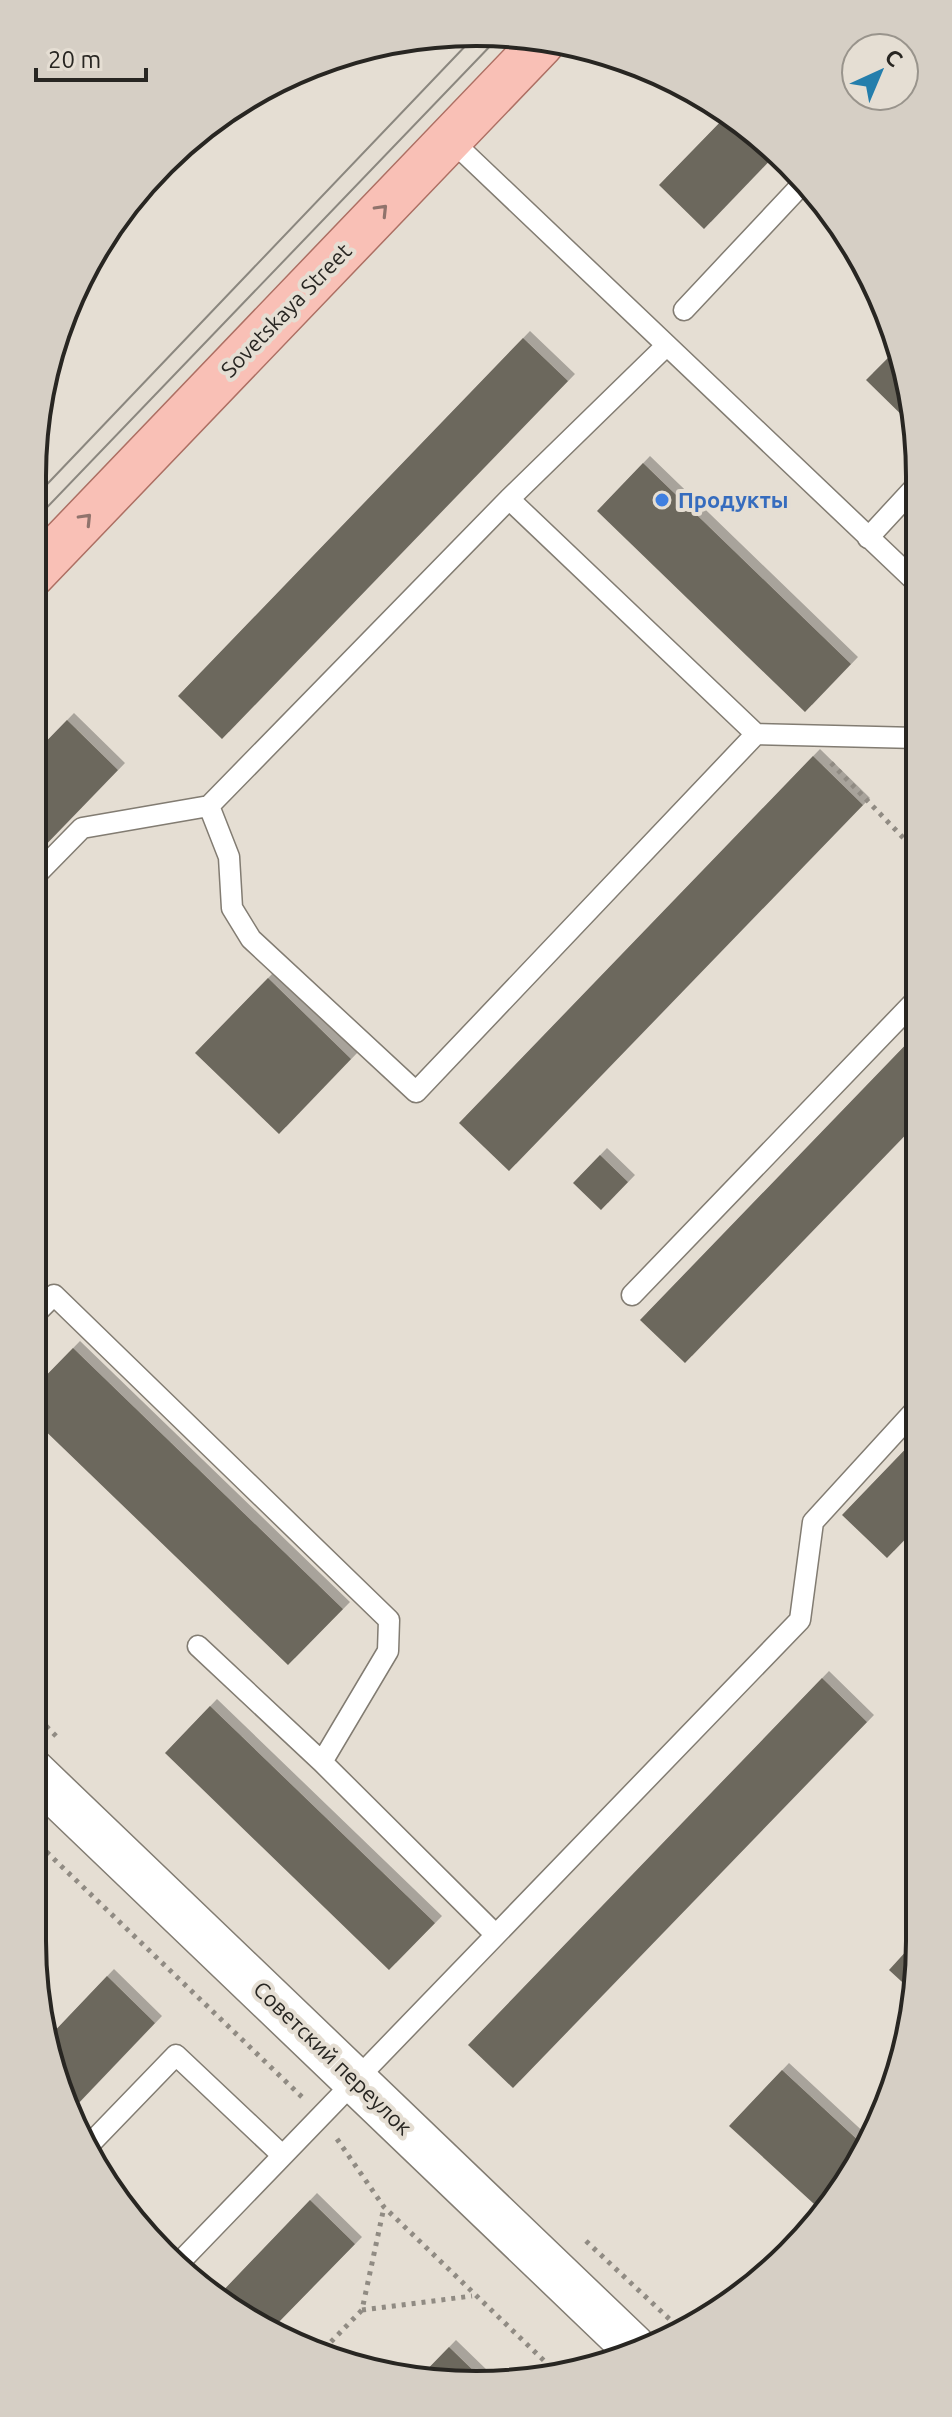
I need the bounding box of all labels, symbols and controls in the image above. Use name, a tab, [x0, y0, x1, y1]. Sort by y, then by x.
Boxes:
scale bar	[36, 32, 146, 82]
north arrow	[840, 32, 920, 112]
text: С	[880, 43, 908, 71]
text: 20 m	[48, 46, 101, 73]
one-way arrow	[373, 205, 387, 219]
street label: Sovetskaya Street	[215, 237, 356, 382]
place label: Продукты	[678, 487, 788, 512]
marker: Продукты	[653, 491, 671, 509]
one-way arrow	[77, 514, 91, 528]
street label: Советский переулок	[249, 1976, 418, 2140]

